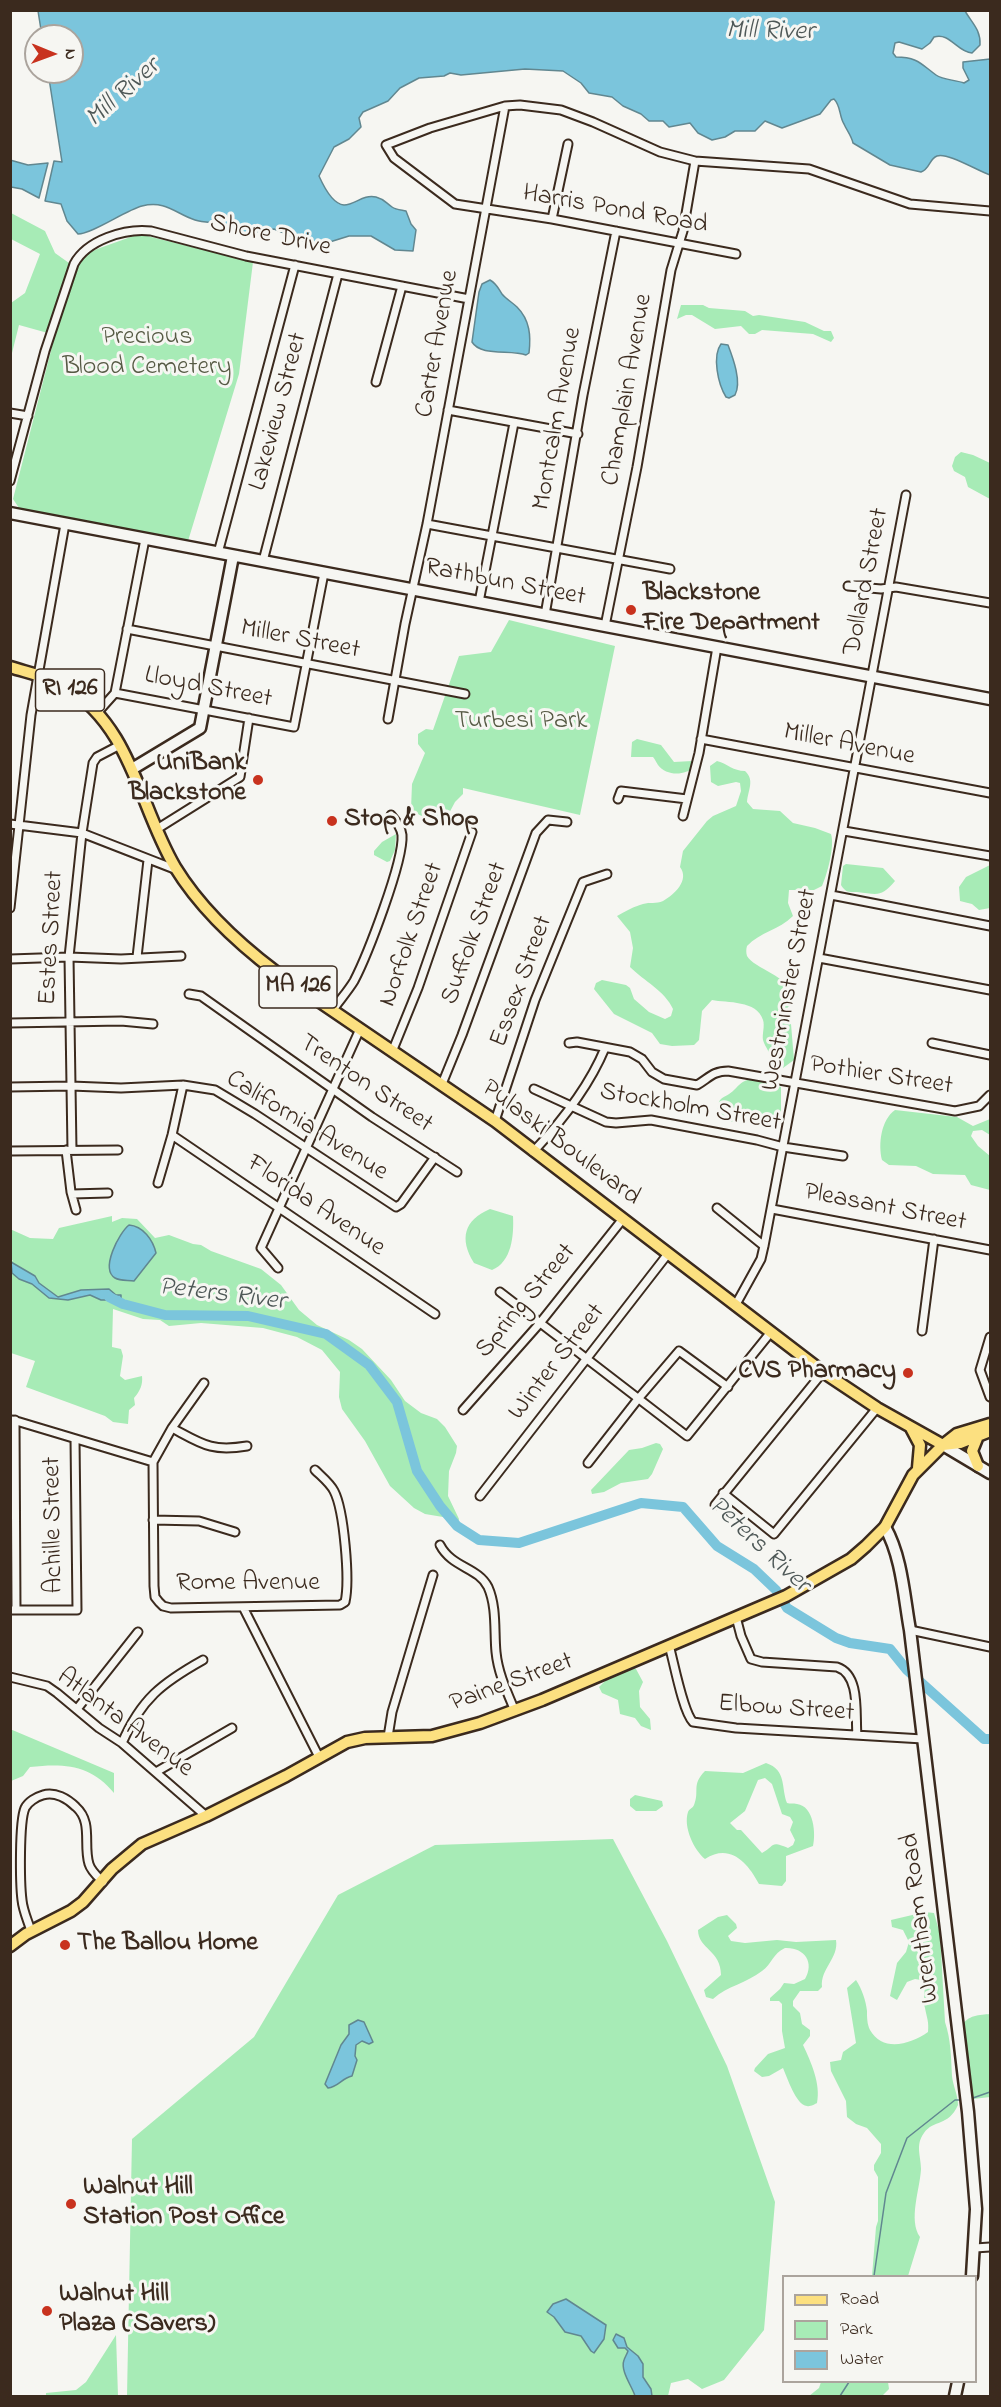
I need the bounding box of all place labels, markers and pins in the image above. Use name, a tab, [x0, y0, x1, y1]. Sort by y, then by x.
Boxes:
place label: Blackstone Fire Department	[643, 579, 820, 640]
marker: Blackstone Fire Department	[624, 603, 638, 617]
place label: UniBank Blackstone	[129, 749, 246, 810]
marker: UniBank Blackstone	[251, 773, 265, 787]
place label: Stop & Shop	[344, 805, 479, 837]
marker: Stop & Shop	[325, 814, 339, 828]
place label: CVS Pharmacy	[738, 1357, 896, 1389]
marker: CVS Pharmacy	[901, 1366, 915, 1380]
place label: The Ballou Home	[77, 1929, 258, 1961]
marker: The Ballou Home	[58, 1938, 72, 1952]
place label: Walnut Hill Station Post Office	[83, 2173, 284, 2234]
marker: Walnut Hill Station Post Office	[64, 2197, 78, 2211]
place label: Walnut Hill Plaza (Savers)	[59, 2280, 215, 2342]
marker: Walnut Hill Plaza (Savers)	[40, 2304, 54, 2318]

